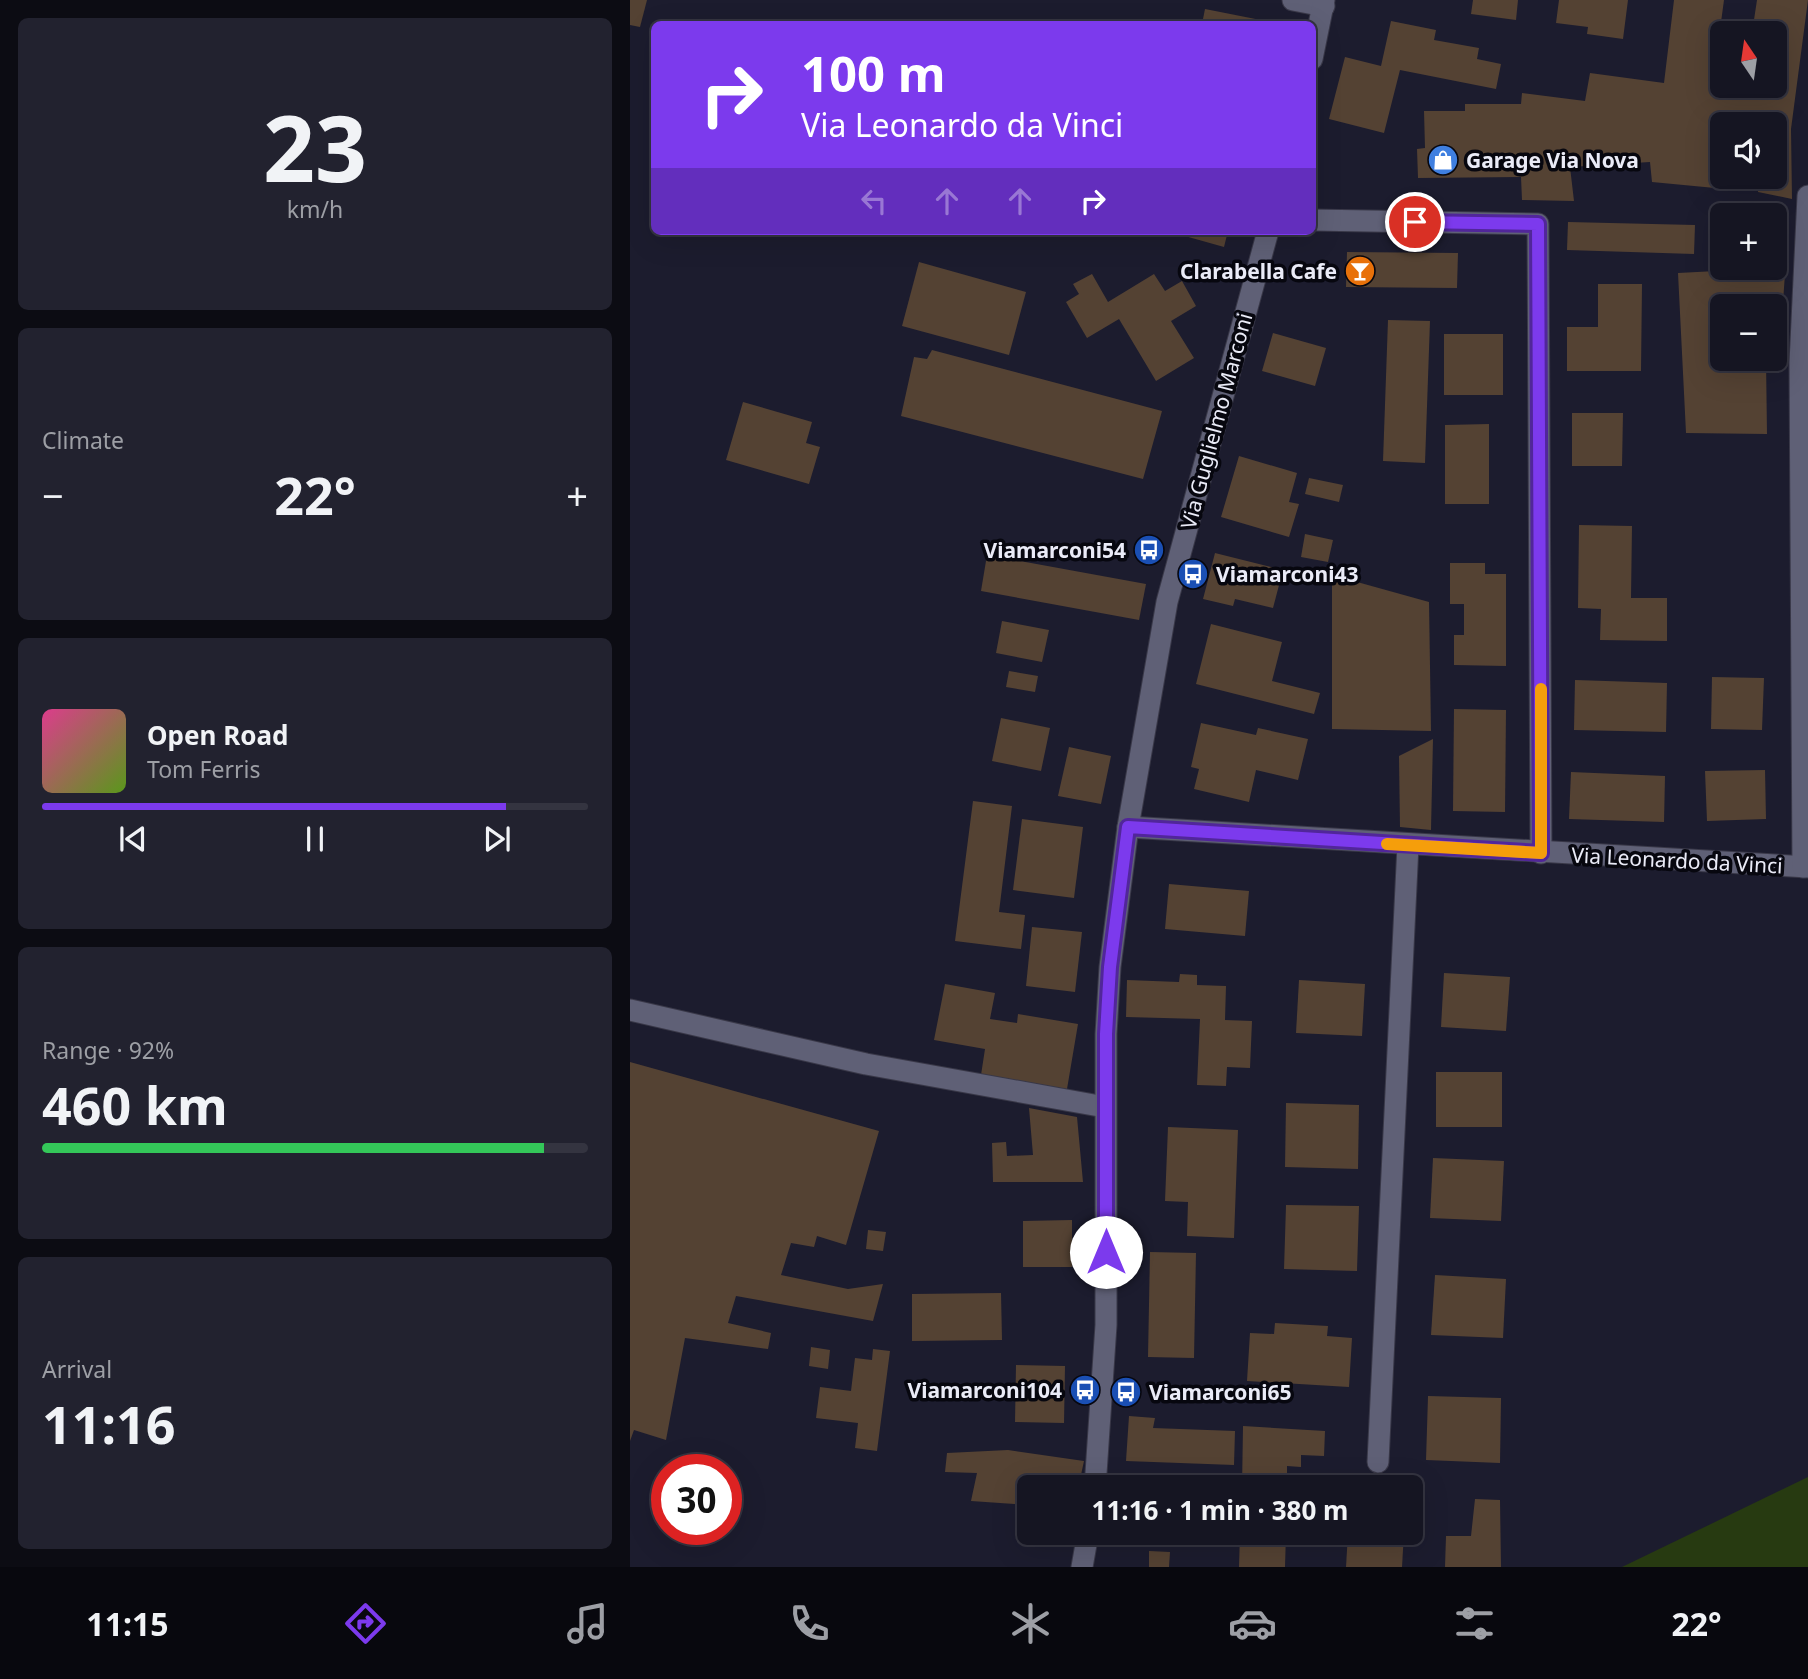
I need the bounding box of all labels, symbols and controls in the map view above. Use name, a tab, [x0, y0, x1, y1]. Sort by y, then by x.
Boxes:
north arrow	[1710, 21, 1787, 98]
map controls	[1710, 21, 1787, 371]
text: 100 m	[801, 40, 946, 106]
icon: right	[686, 49, 777, 140]
text: 23	[263, 85, 367, 209]
text: Via Leonardo da Vinci	[801, 103, 1123, 146]
button: sound	[1710, 112, 1787, 189]
shop icon: Garage Via Nova	[1426, 143, 1460, 177]
place label: Garage Via Nova	[1466, 146, 1639, 174]
icon: left	[855, 182, 893, 220]
icon: ahead	[928, 182, 966, 220]
icon: ahead	[1001, 182, 1039, 220]
icon: right	[1074, 182, 1112, 220]
pin	[1385, 192, 1445, 252]
text: km/h	[287, 193, 343, 225]
icon: arrive	[1396, 203, 1434, 241]
button: +	[1710, 203, 1787, 280]
bar icon: Clarabella Cafe	[1343, 254, 1377, 288]
place label: Clarabella Cafe	[1180, 257, 1337, 285]
button: −	[1710, 294, 1787, 371]
street label: Via Guglielmo Marconi	[1174, 310, 1258, 532]
text: Climate	[42, 424, 124, 456]
text: 22°	[274, 459, 356, 530]
text: −	[42, 469, 64, 521]
text: +	[566, 469, 588, 521]
bus stop icon: Viamarconi54	[1132, 533, 1166, 567]
place label: Viamarconi54	[984, 536, 1126, 564]
bus stop icon: Viamarconi43	[1176, 557, 1210, 591]
place label: Viamarconi43	[1216, 560, 1358, 588]
text: Open Road	[147, 717, 289, 753]
text: Tom Ferris	[147, 753, 260, 785]
icon: previous	[114, 820, 152, 858]
icon: pause	[296, 820, 334, 858]
icon: next	[478, 820, 516, 858]
street label: Via Leonardo da Vinci	[1571, 840, 1783, 880]
text: Range · 92%	[42, 1034, 174, 1066]
text: 460 km	[42, 1069, 228, 1140]
position arrow	[1069, 1215, 1143, 1289]
text: Arrival	[42, 1353, 112, 1385]
bus stop icon: Viamarconi104	[1068, 1373, 1102, 1407]
bus stop icon: Viamarconi65	[1109, 1375, 1143, 1409]
place label: Viamarconi104	[908, 1376, 1062, 1404]
place label: Viamarconi65	[1149, 1378, 1291, 1406]
text: 11:16	[42, 1388, 176, 1459]
speed limit sign: 30	[651, 1454, 742, 1545]
text: 11:16 · 1 min · 380 m	[1092, 1492, 1348, 1528]
icon: directions	[341, 1599, 390, 1648]
icon: music	[563, 1599, 612, 1648]
icon: phone	[785, 1599, 834, 1648]
icon: climate	[1006, 1599, 1055, 1648]
icon: car	[1228, 1599, 1277, 1648]
icon: filters	[1450, 1599, 1499, 1648]
text: 11:15	[86, 1602, 169, 1645]
text: 22°	[1671, 1602, 1722, 1645]

